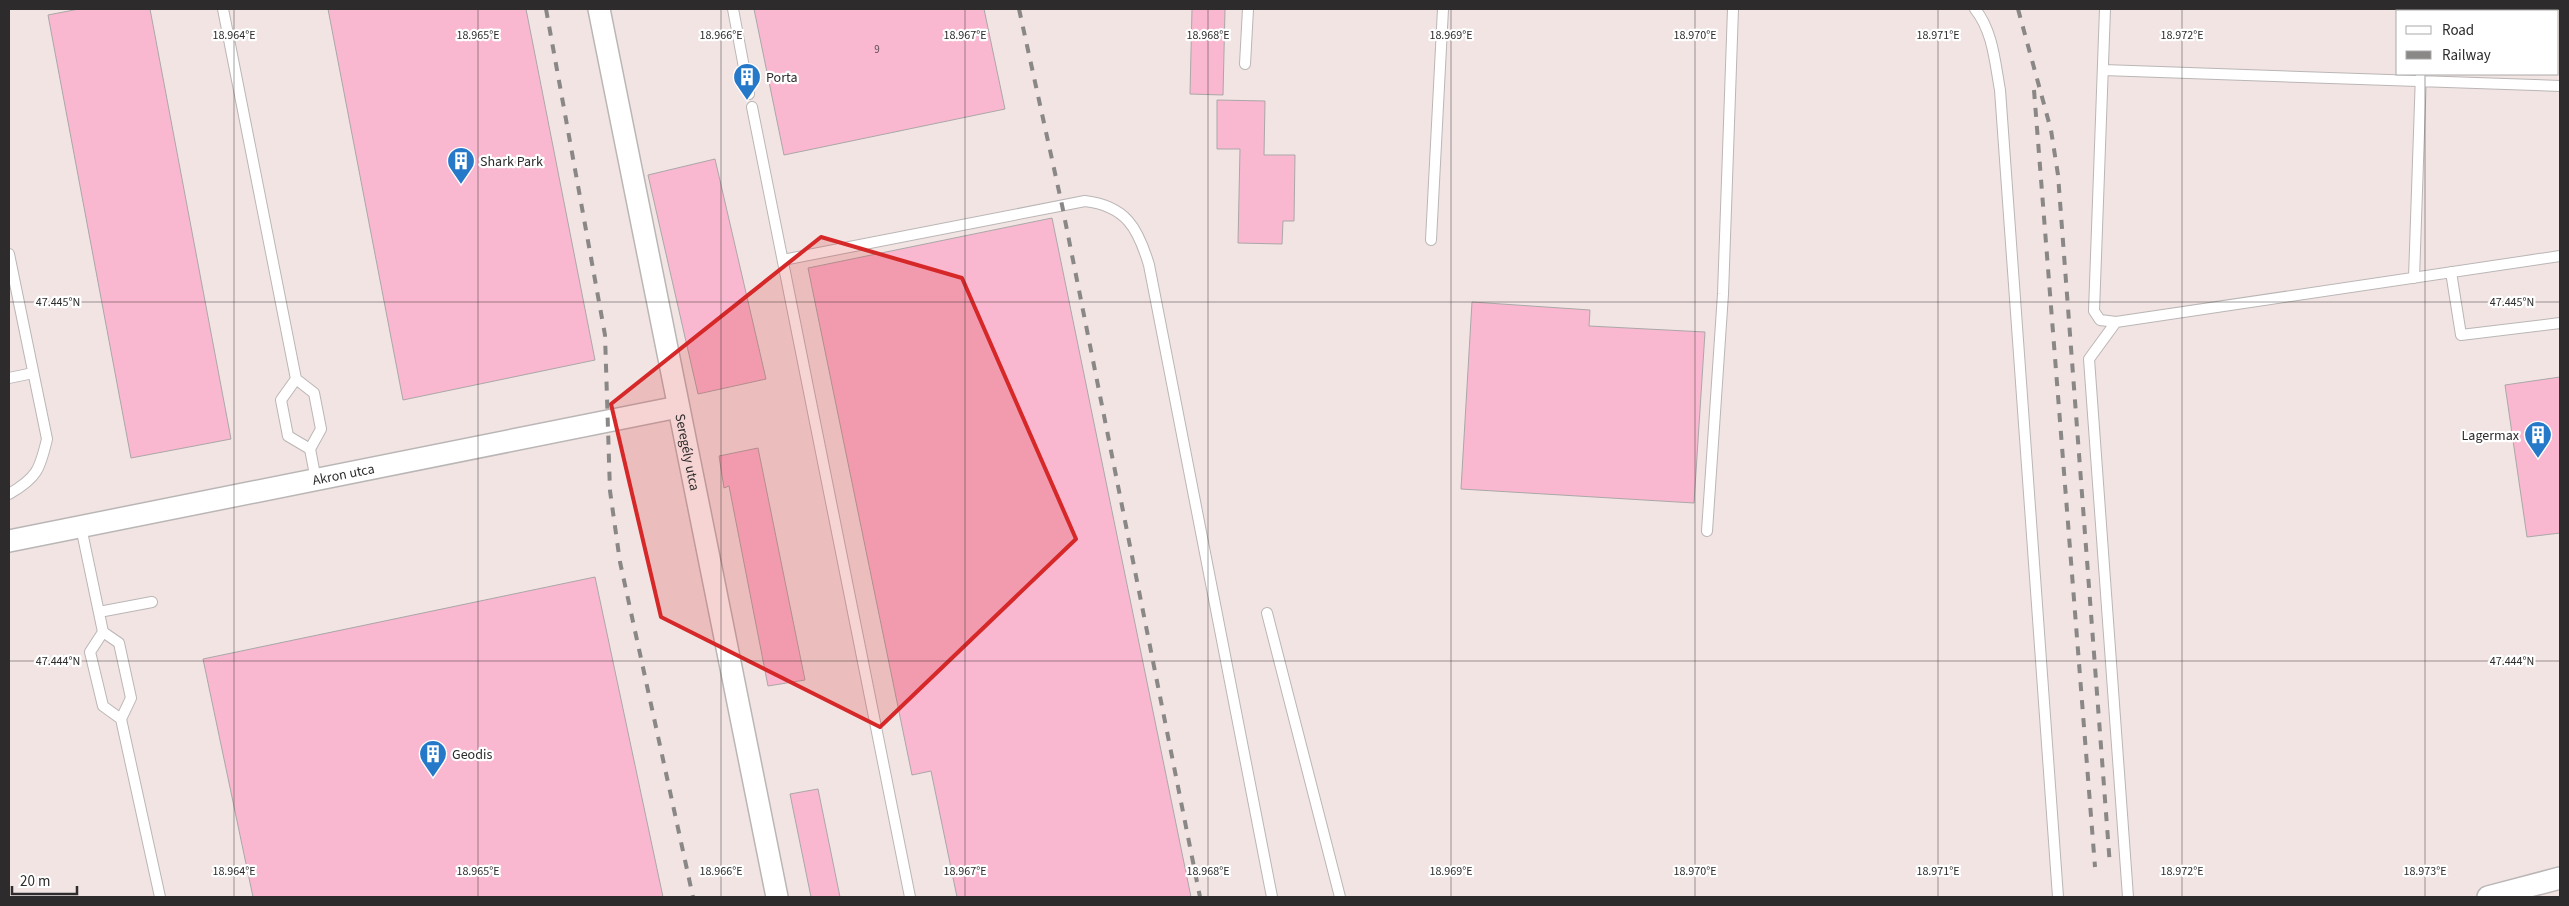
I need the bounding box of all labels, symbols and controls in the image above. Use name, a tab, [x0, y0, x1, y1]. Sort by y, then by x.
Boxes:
legend	[2396, 10, 2559, 75]
text: Road	[2442, 20, 2474, 41]
text: 18.964°E	[212, 27, 256, 44]
text: 18.965°E	[456, 27, 500, 44]
text: 18.966°E	[699, 27, 743, 44]
text: 18.967°E	[943, 27, 987, 44]
text: 18.968°E	[1186, 27, 1230, 44]
text: 18.969°E	[1429, 27, 1473, 44]
text: 18.970°E	[1673, 27, 1717, 44]
text: 18.971°E	[1916, 27, 1960, 44]
text: 18.972°E	[2160, 27, 2204, 44]
house number: 9	[874, 42, 880, 57]
text: Railway	[2442, 45, 2491, 66]
building icon: Porta	[732, 62, 762, 101]
place label: Porta	[766, 68, 798, 88]
building icon: Shark Park	[446, 146, 476, 185]
place label: Shark Park	[480, 152, 543, 172]
text: 47.445°N	[36, 294, 80, 311]
text: 47.445°N	[2490, 294, 2534, 311]
street label: Seregély utca	[669, 412, 704, 493]
building icon: Lagermax	[2523, 420, 2553, 459]
place label: Lagermax	[2462, 426, 2520, 446]
street label: Akron utca	[311, 459, 376, 491]
text: 47.444°N	[36, 653, 80, 670]
text: 47.444°N	[2490, 653, 2534, 670]
building icon: Geodis	[418, 739, 448, 778]
place label: Geodis	[452, 745, 492, 765]
text: 18.964°E	[212, 863, 256, 880]
text: 18.965°E	[456, 863, 500, 880]
text: 18.966°E	[699, 863, 743, 880]
text: 18.967°E	[943, 863, 987, 880]
text: 18.968°E	[1186, 863, 1230, 880]
text: 18.969°E	[1429, 863, 1473, 880]
text: 18.970°E	[1673, 863, 1717, 880]
text: 18.971°E	[1916, 863, 1960, 880]
text: 18.972°E	[2160, 863, 2204, 880]
text: 18.973°E	[2403, 863, 2447, 880]
scale bar	[12, 864, 78, 896]
text: 20 m	[20, 871, 50, 892]

